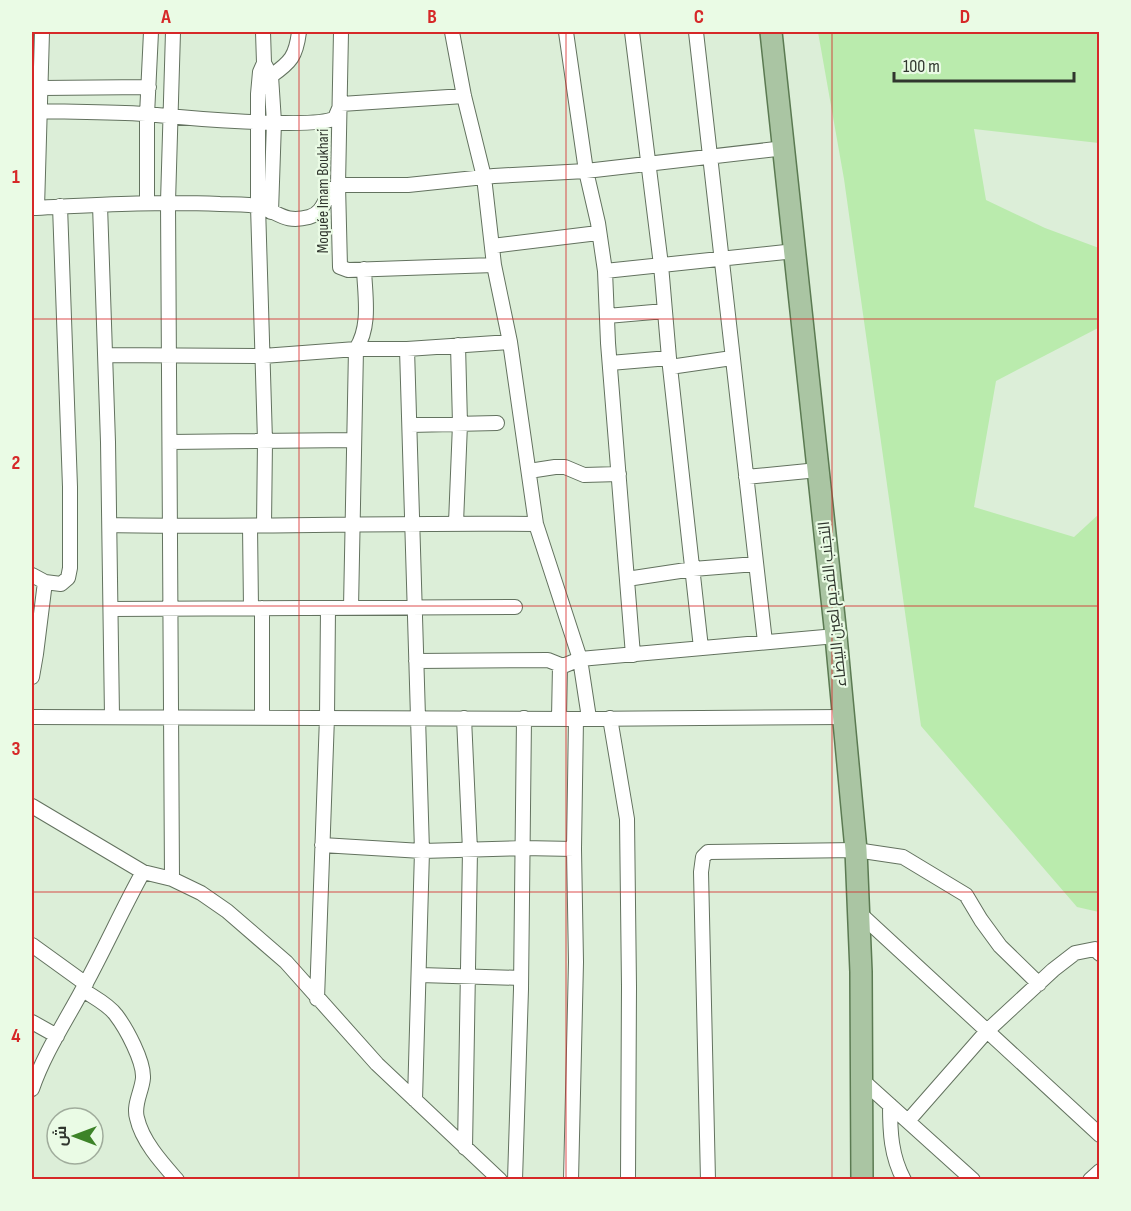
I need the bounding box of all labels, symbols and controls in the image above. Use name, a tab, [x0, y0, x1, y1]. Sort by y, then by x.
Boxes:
text: A	[160, 5, 171, 29]
text: B	[427, 5, 437, 29]
text: C	[694, 5, 704, 29]
text: D	[960, 5, 970, 29]
scale bar	[894, 45, 1074, 83]
text: 100 m	[903, 56, 940, 77]
street label: Moquée Imam Boukhari	[314, 129, 333, 253]
text: 1	[12, 165, 20, 189]
text: 2	[12, 451, 20, 475]
street label: التجنب القديم لعين البيضاء	[815, 520, 852, 688]
text: 3	[12, 737, 21, 761]
text: 4	[11, 1024, 21, 1048]
north arrow	[45, 1106, 105, 1166]
text: ش	[52, 1126, 71, 1146]

